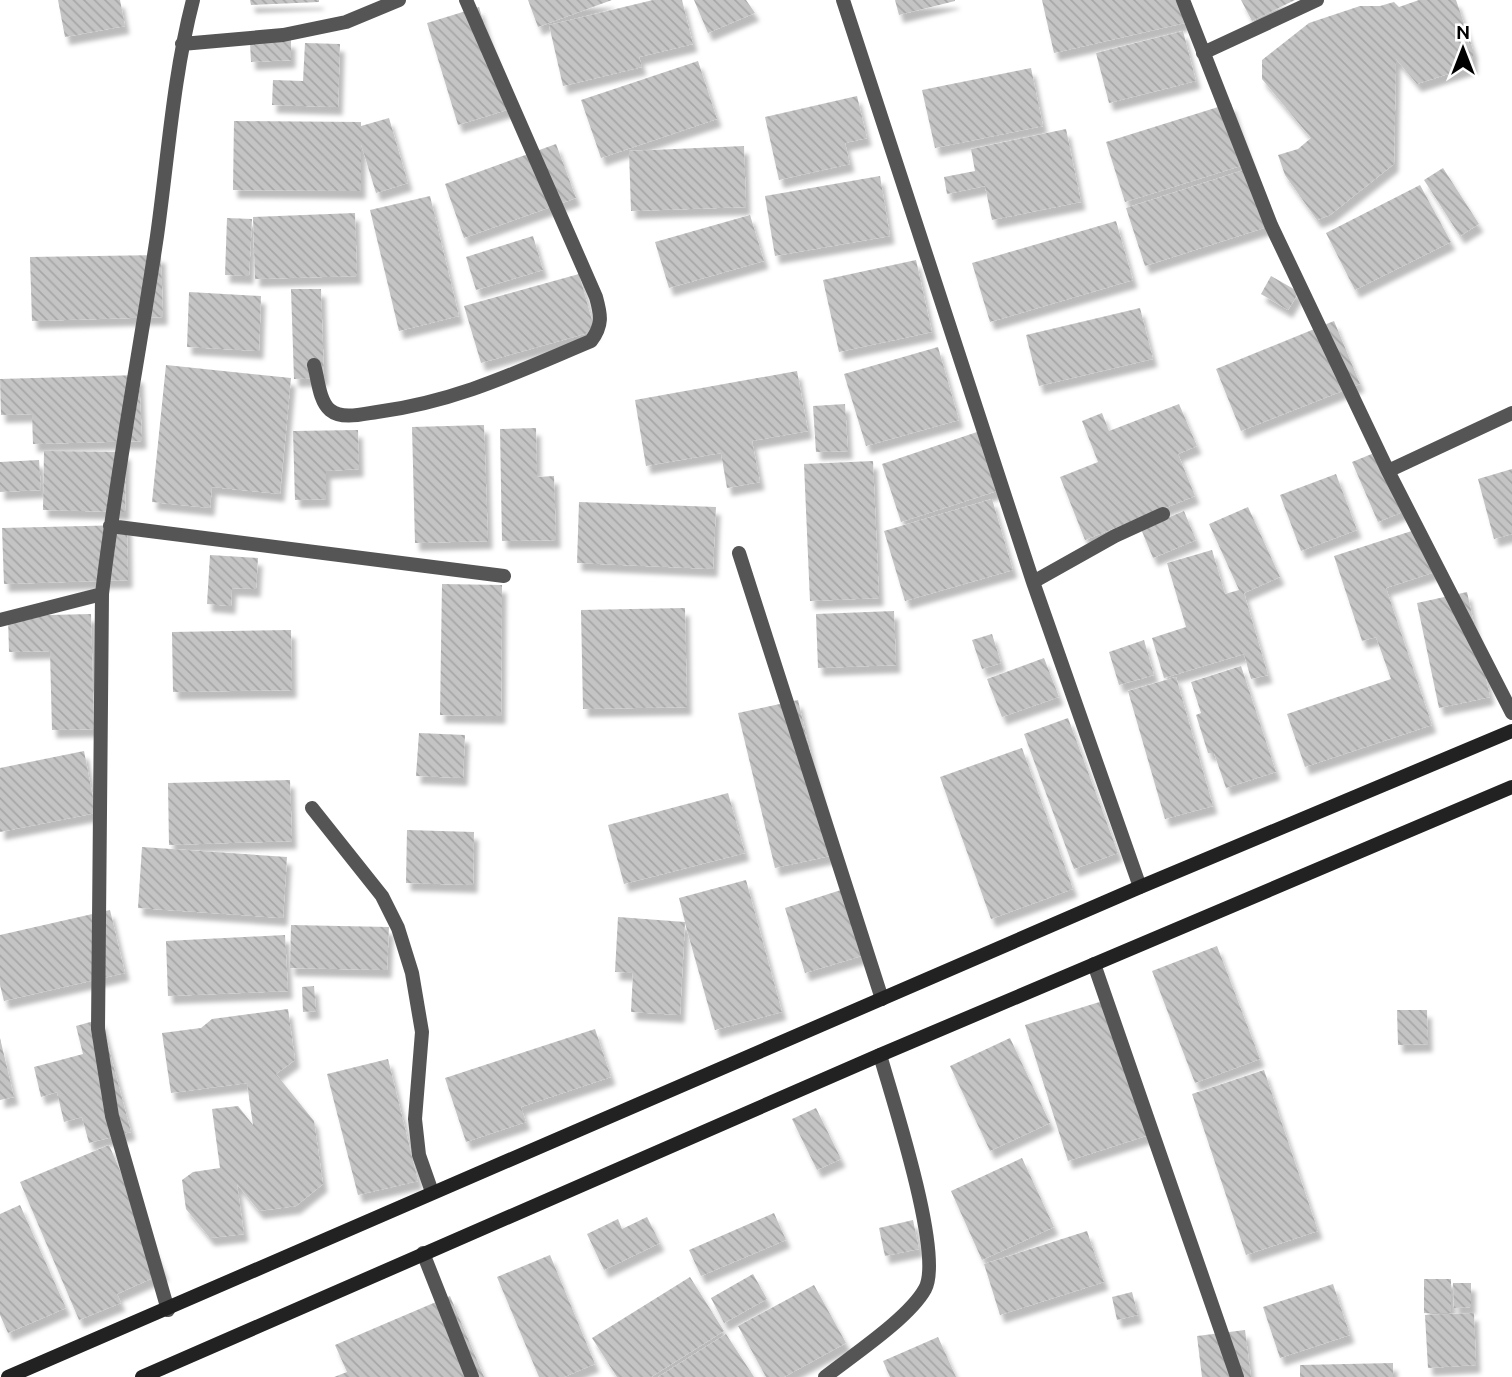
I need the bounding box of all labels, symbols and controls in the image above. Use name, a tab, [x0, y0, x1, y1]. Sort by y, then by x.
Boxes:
north arrow	[1428, 14, 1498, 84]
text: N	[1456, 21, 1470, 43]

